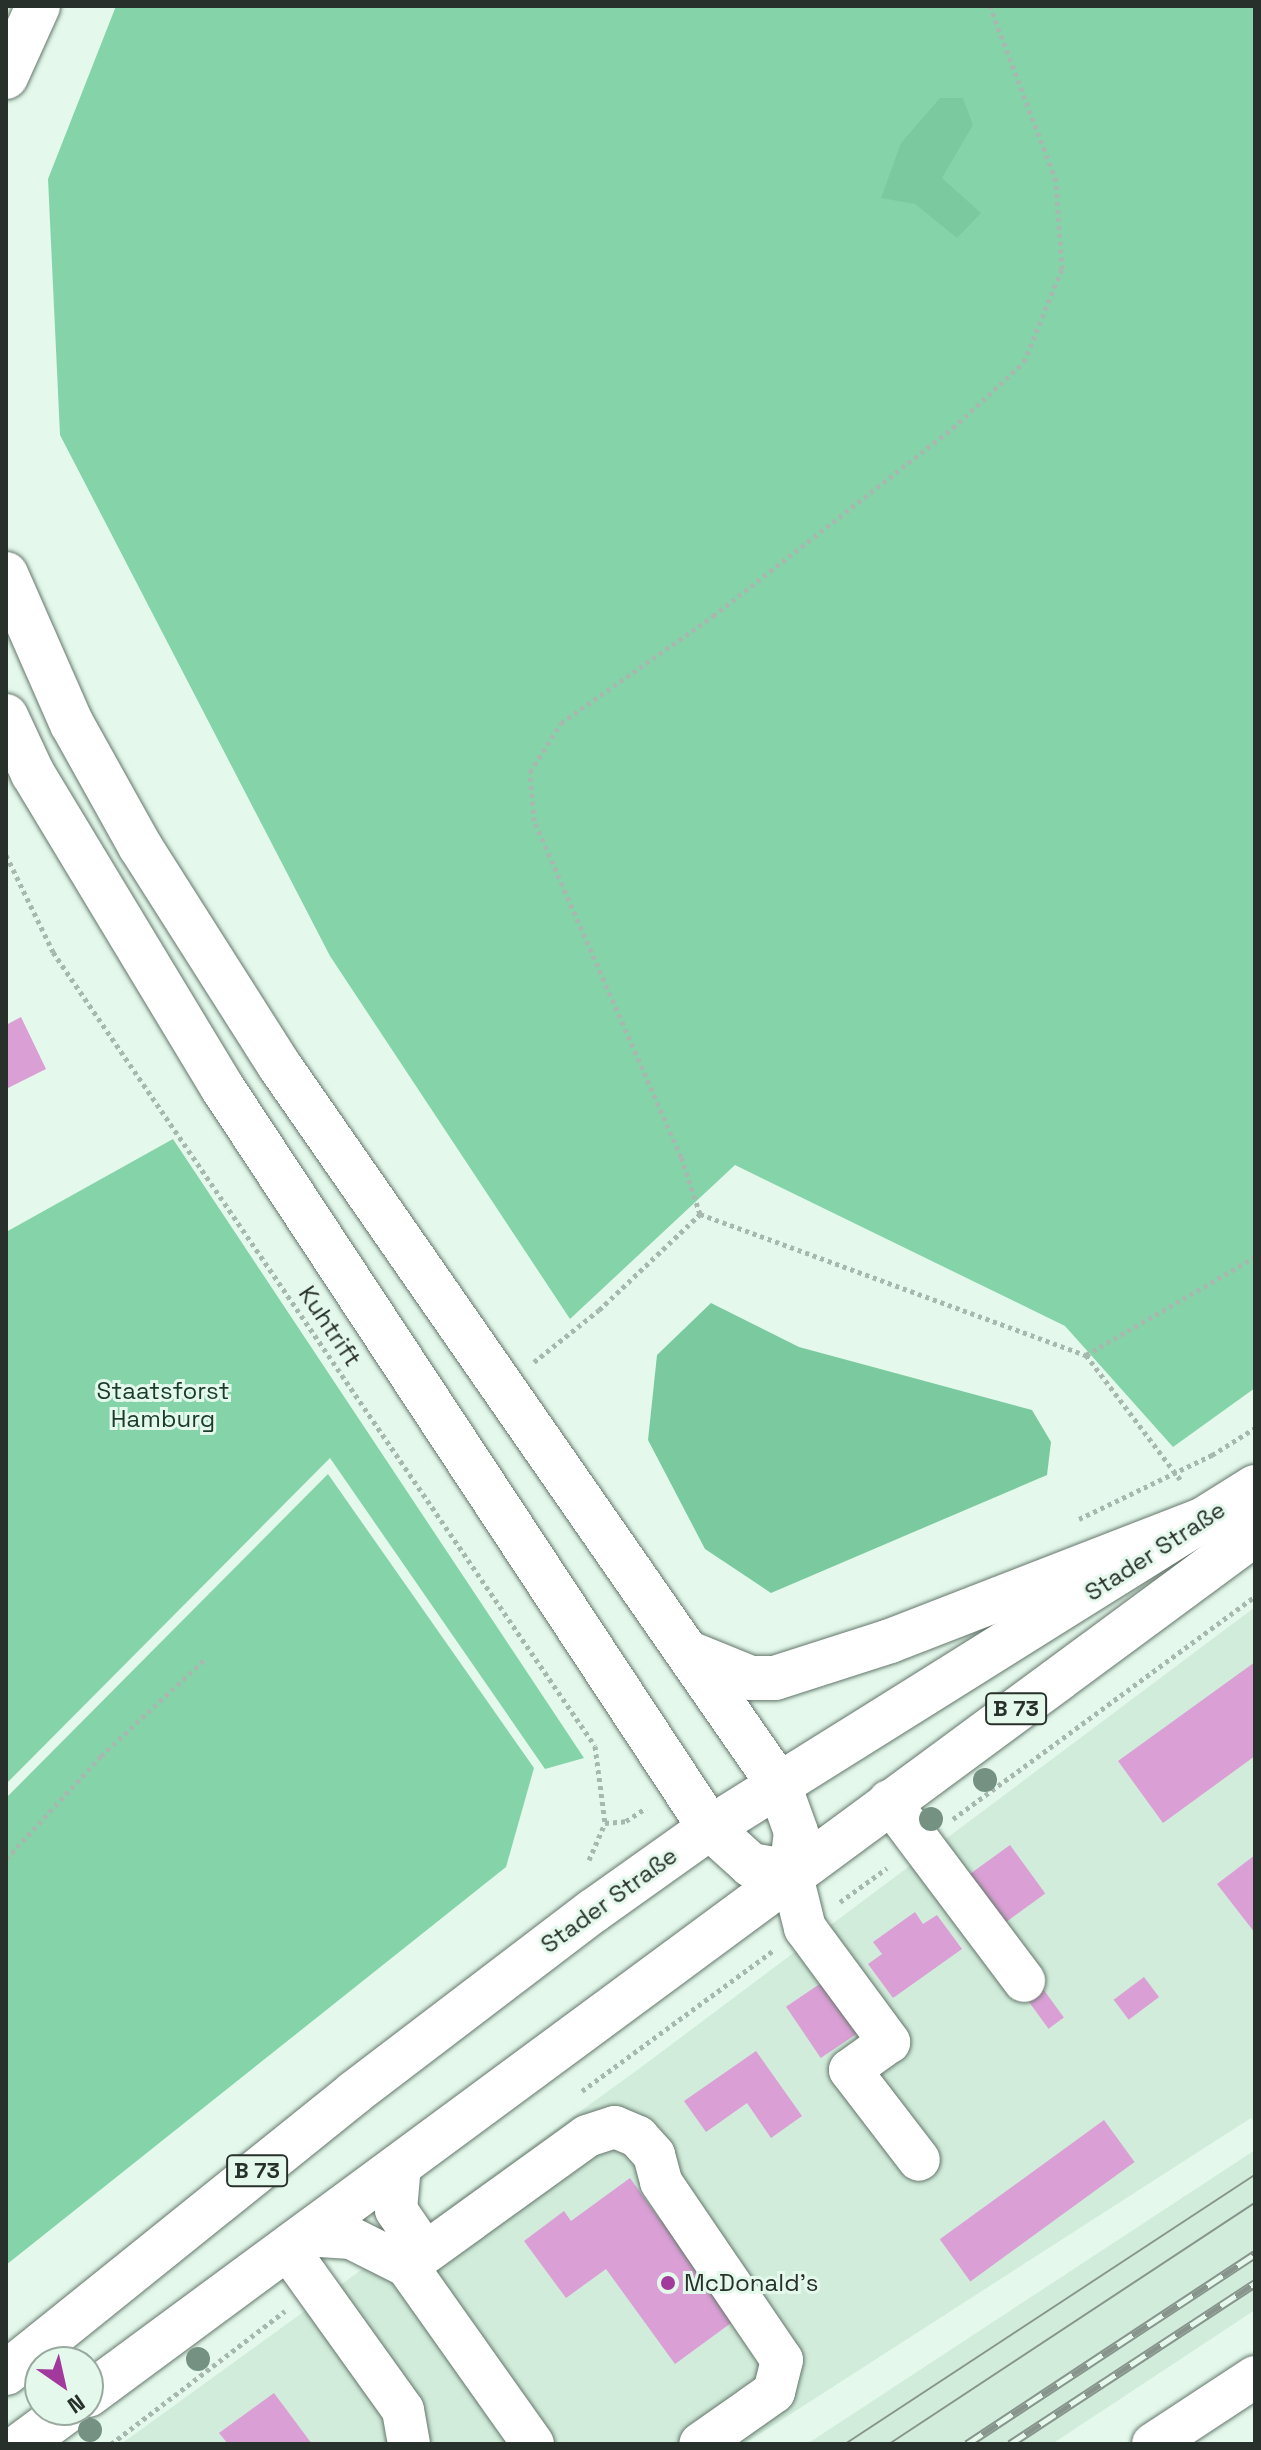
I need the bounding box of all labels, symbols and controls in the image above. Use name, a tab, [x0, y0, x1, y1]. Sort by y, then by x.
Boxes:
street label: Kuhtrift	[293, 1280, 367, 1372]
park label: Staatsforst Hamburg	[96, 1377, 230, 1433]
street label: Stader Straße	[1079, 1495, 1231, 1607]
road number: B 73	[984, 1691, 1048, 1727]
street label: Stader Straße	[535, 1841, 683, 1959]
road number: B 73	[225, 2153, 289, 2189]
place label: McDonald's	[684, 2269, 818, 2297]
marker: McDonald's	[659, 2274, 677, 2292]
north arrow	[24, 2346, 104, 2426]
text: N	[62, 2389, 90, 2420]

